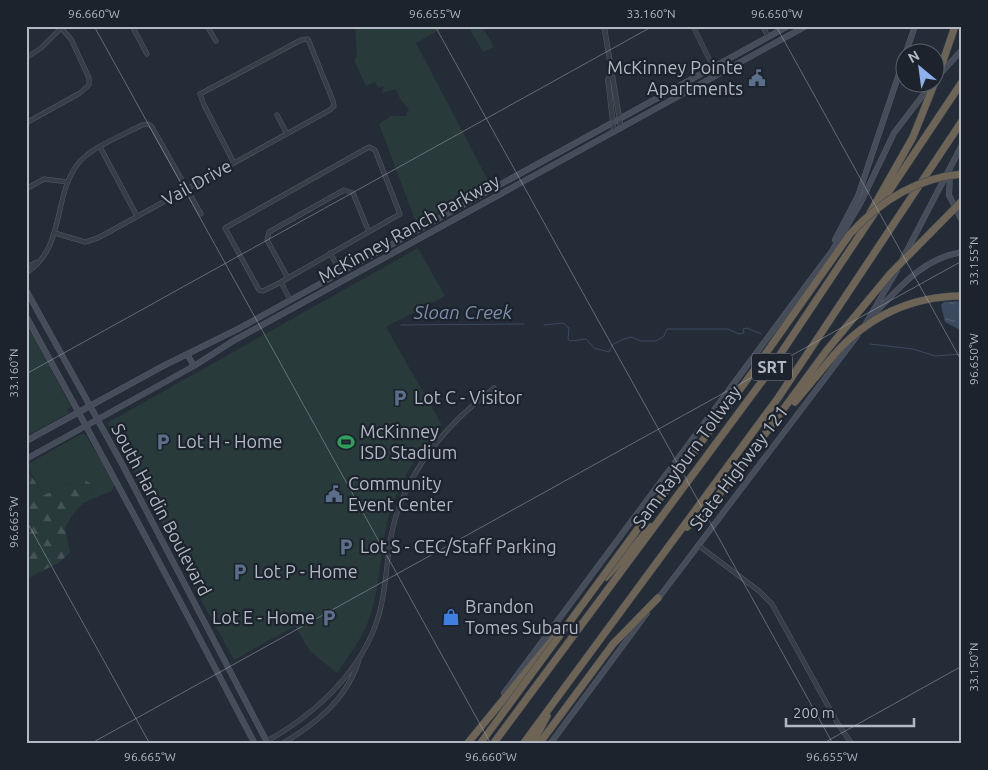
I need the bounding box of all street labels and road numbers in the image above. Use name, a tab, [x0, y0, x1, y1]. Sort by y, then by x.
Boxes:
street label: Vail Drive	[158, 155, 235, 209]
street label: McKinney Ranch Parkway	[314, 170, 503, 286]
road number: SRT	[752, 354, 792, 381]
street label: Sam Rayburn Tollway	[628, 381, 745, 531]
street label: State Highway 121	[685, 401, 792, 534]
street label: South Hardin Boulevard	[108, 420, 216, 599]

